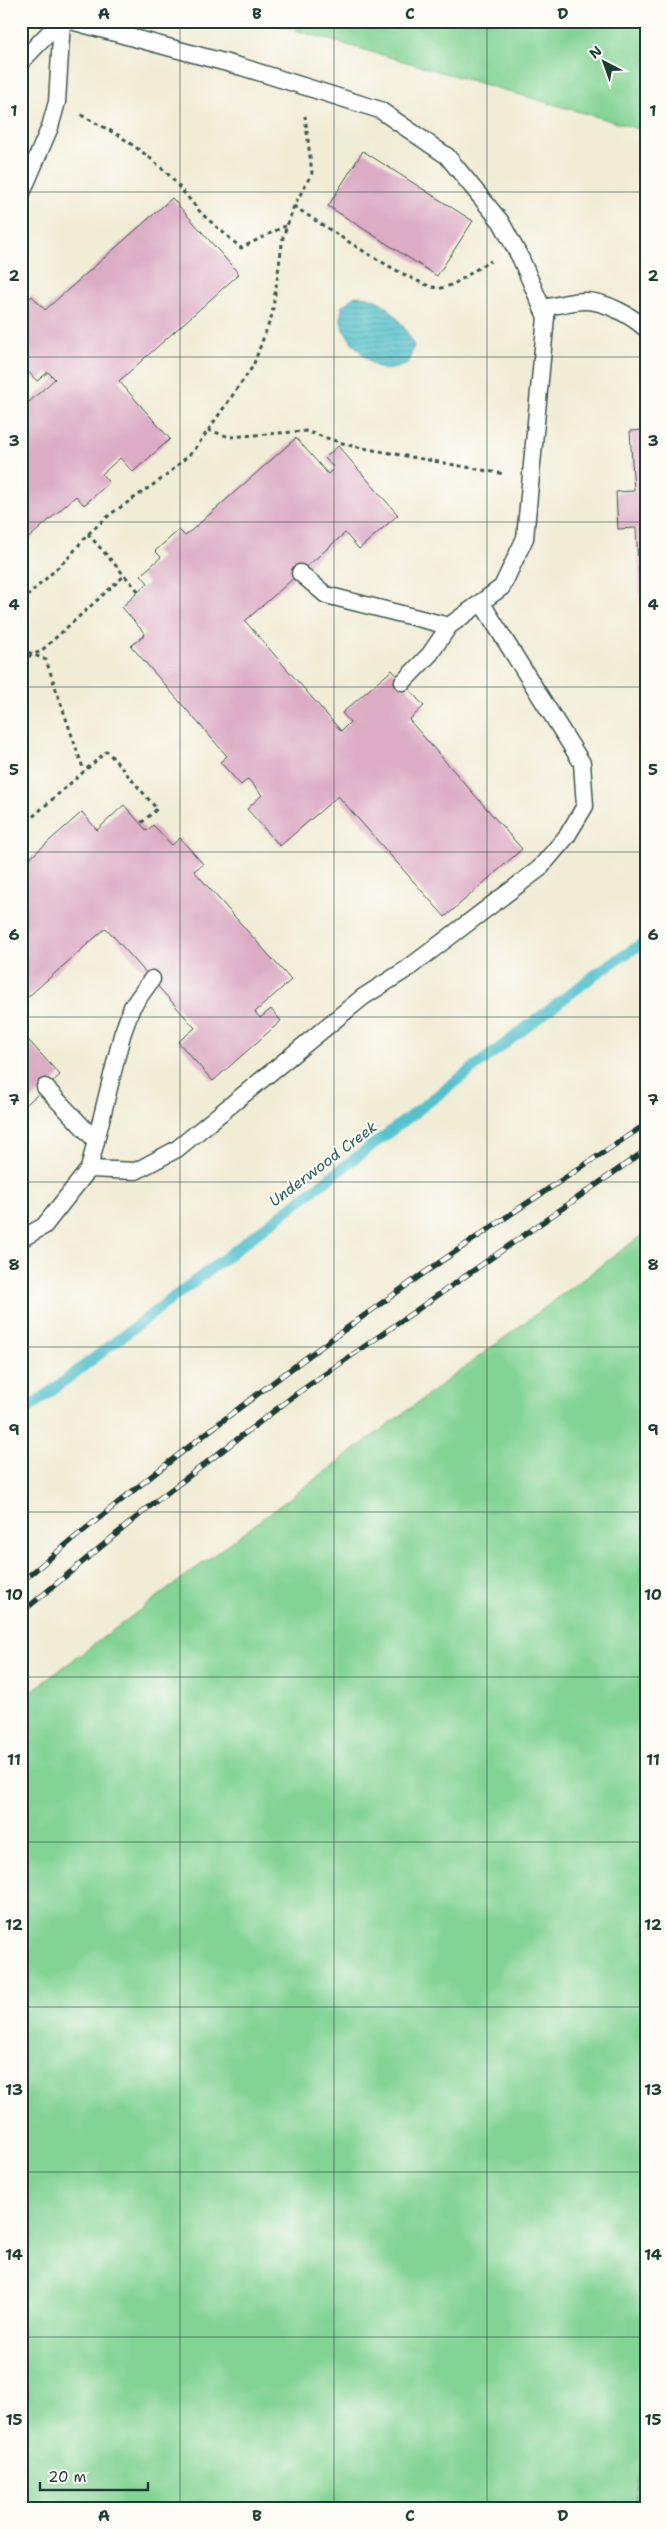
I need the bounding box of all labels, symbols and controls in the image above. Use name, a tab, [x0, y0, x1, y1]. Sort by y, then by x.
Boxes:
text: A	[98, 3, 110, 24]
text: B	[252, 3, 262, 24]
text: C	[405, 3, 415, 24]
text: D	[557, 3, 569, 24]
north arrow	[580, 38, 630, 88]
text: N	[585, 42, 606, 63]
text: 1	[10, 100, 18, 121]
text: 1	[649, 100, 657, 121]
text: 2	[8, 265, 20, 286]
text: 2	[647, 265, 659, 286]
text: 3	[8, 430, 20, 451]
text: 3	[647, 430, 659, 451]
text: 4	[8, 594, 20, 615]
text: 4	[647, 594, 659, 615]
text: 5	[9, 759, 19, 780]
text: 5	[648, 759, 658, 780]
text: 6	[8, 924, 20, 945]
text: 6	[647, 924, 659, 945]
text: 7	[8, 1089, 20, 1110]
text: 7	[647, 1089, 659, 1110]
water label: Underwood Creek	[265, 1117, 381, 1211]
text: 8	[8, 1254, 20, 1275]
text: 8	[647, 1254, 659, 1275]
text: 9	[8, 1419, 20, 1440]
text: 9	[647, 1419, 659, 1440]
text: 10	[5, 1584, 23, 1605]
text: 10	[644, 1584, 662, 1605]
text: 11	[7, 1749, 21, 1770]
text: 11	[646, 1749, 660, 1770]
text: 12	[5, 1914, 23, 1935]
text: 12	[644, 1914, 662, 1935]
text: 13	[5, 2079, 23, 2100]
text: 13	[644, 2079, 662, 2100]
text: 14	[5, 2244, 23, 2265]
text: 14	[644, 2244, 662, 2265]
text: 15	[5, 2409, 23, 2430]
text: 15	[644, 2409, 662, 2430]
scale bar	[40, 2459, 148, 2491]
text: 20 m	[48, 2467, 87, 2487]
text: A	[98, 2505, 110, 2526]
text: B	[252, 2505, 262, 2526]
text: C	[405, 2505, 415, 2526]
text: D	[557, 2505, 569, 2526]

